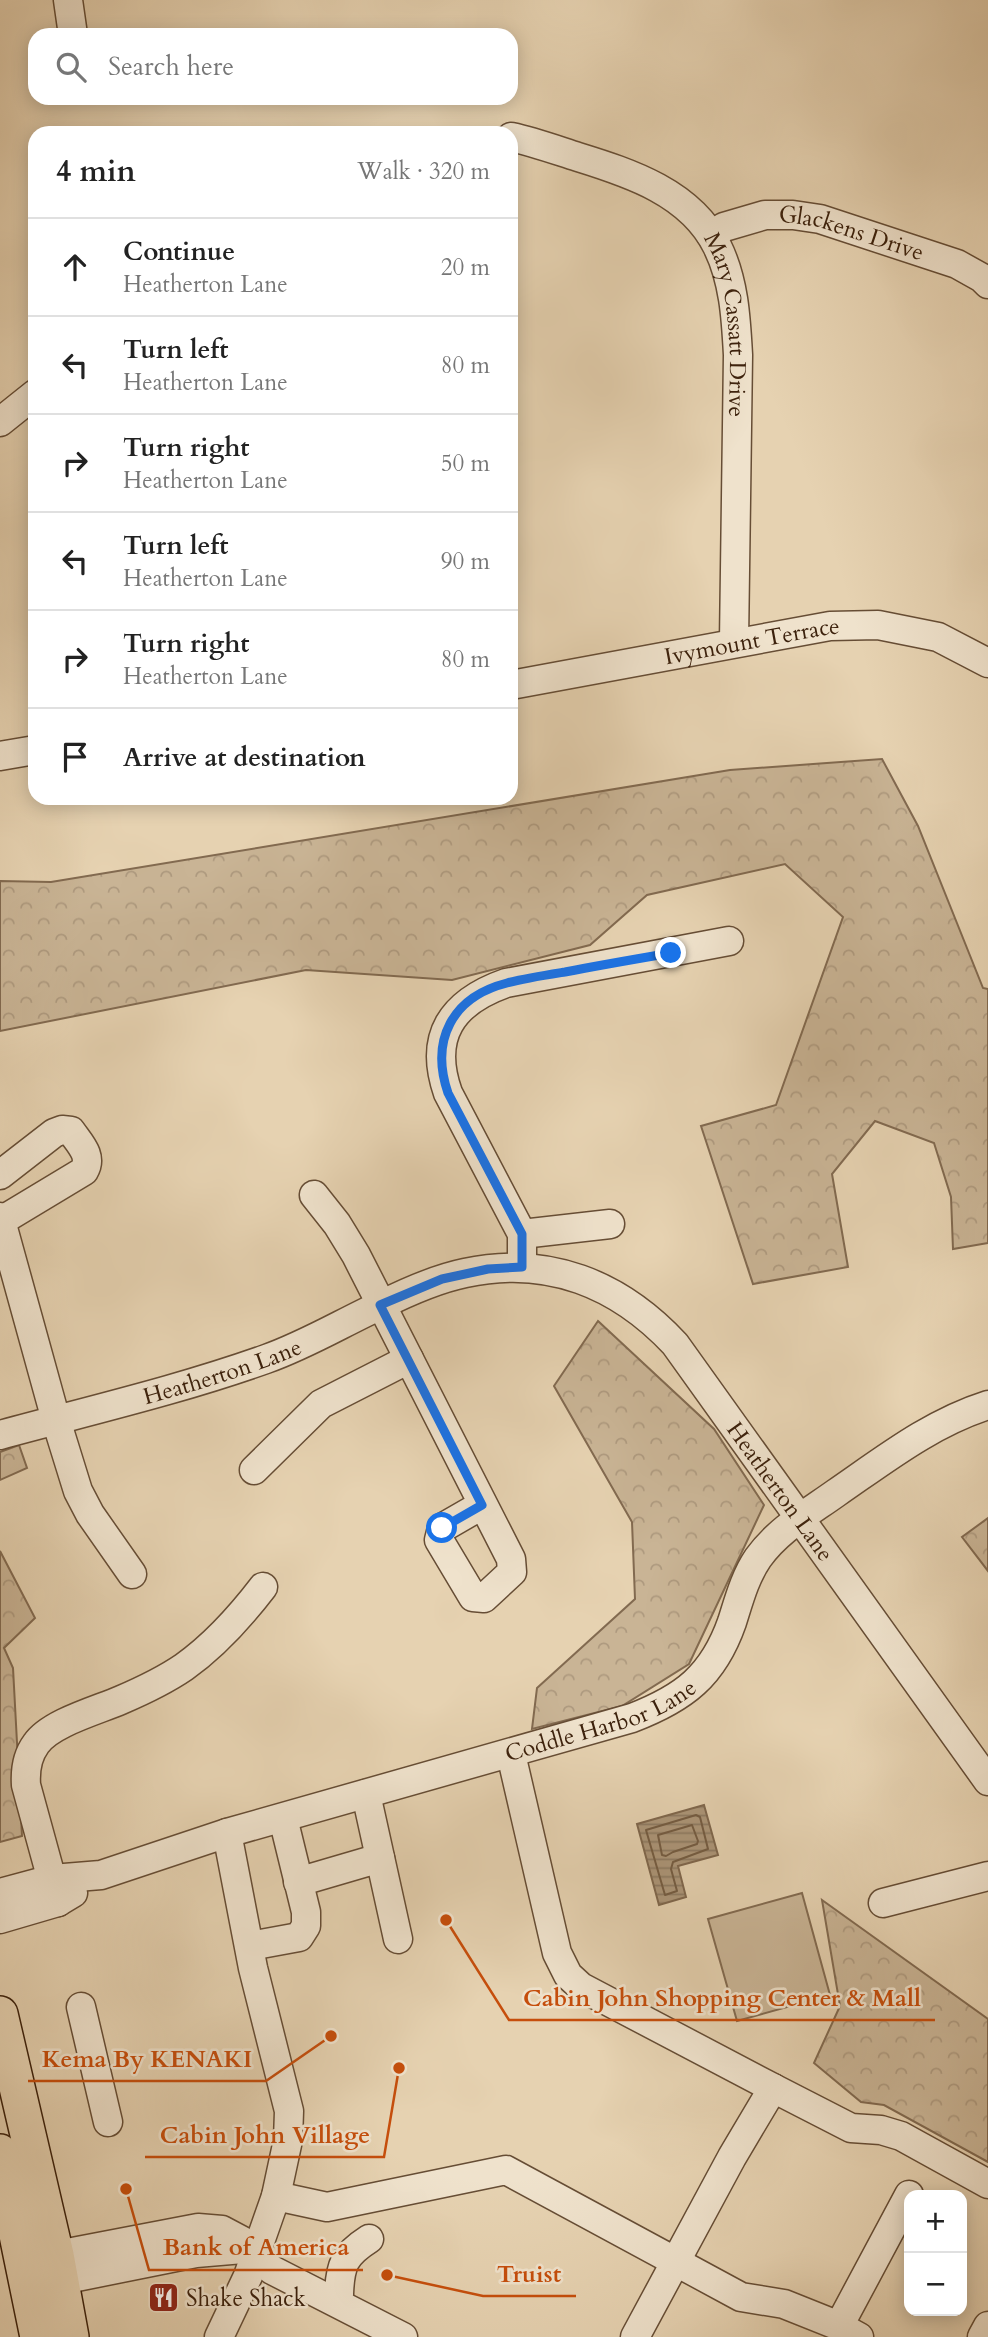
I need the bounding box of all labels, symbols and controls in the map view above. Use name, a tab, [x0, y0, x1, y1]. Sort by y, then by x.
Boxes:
search box	[28, 28, 518, 105]
icon: search	[52, 48, 90, 86]
text: Search here	[108, 49, 234, 84]
text: 4 min	[56, 151, 136, 192]
text: Walk · 320 m	[357, 156, 490, 187]
street label: Glackens Drive	[779, 200, 928, 268]
street label: Mary Cassatt Drive	[696, 227, 753, 417]
text: Continue	[123, 234, 235, 269]
icon: ahead	[56, 248, 94, 286]
text: 20 m	[441, 252, 490, 283]
text: Heatherton Lane	[123, 269, 288, 300]
text: Turn left	[123, 332, 228, 367]
icon: left	[56, 346, 94, 384]
text: 80 m	[441, 350, 490, 381]
text: Heatherton Lane	[123, 367, 288, 398]
text: Turn right	[123, 430, 250, 465]
icon: right	[56, 444, 94, 482]
text: 50 m	[441, 448, 490, 479]
text: Heatherton Lane	[123, 465, 288, 496]
text: Turn left	[123, 528, 228, 563]
icon: left	[56, 542, 94, 580]
text: 90 m	[441, 546, 490, 577]
text: Heatherton Lane	[123, 563, 288, 594]
street label: Ivymount Terrace	[662, 611, 840, 672]
text: Turn right	[123, 626, 250, 661]
icon: right	[56, 640, 94, 678]
text: 80 m	[441, 644, 490, 675]
text: Heatherton Lane	[123, 661, 288, 692]
icon: arrive	[56, 738, 94, 776]
text: Arrive at destination	[123, 740, 366, 775]
route end	[655, 937, 686, 968]
street label: Heatherton Lane	[140, 1331, 306, 1412]
street label: Heatherton Lane	[720, 1416, 841, 1568]
route start	[426, 1512, 457, 1543]
street label: Coddle Harbor Lane	[501, 1673, 703, 1769]
callout: Cabin John Shopping Center & Mall	[509, 1975, 935, 2020]
text: Cabin John Shopping Center & Mall	[523, 1982, 921, 2015]
callout: Kema By KENAKI	[28, 2036, 266, 2081]
text: Kema By KENAKI	[42, 2043, 252, 2076]
callout: Cabin John Village	[145, 2112, 384, 2157]
text: Cabin John Village	[160, 2119, 370, 2152]
map controls	[904, 2190, 967, 2316]
button: +	[904, 2190, 967, 2253]
callout: Bank of America	[149, 2225, 363, 2270]
text: Bank of America	[163, 2231, 349, 2264]
callout: Truist	[483, 2251, 576, 2296]
button: −	[904, 2253, 967, 2316]
text: Truist	[497, 2258, 562, 2291]
restaurant icon: Shake Shack	[146, 2281, 180, 2315]
place label: Shake Shack	[186, 2283, 307, 2314]

